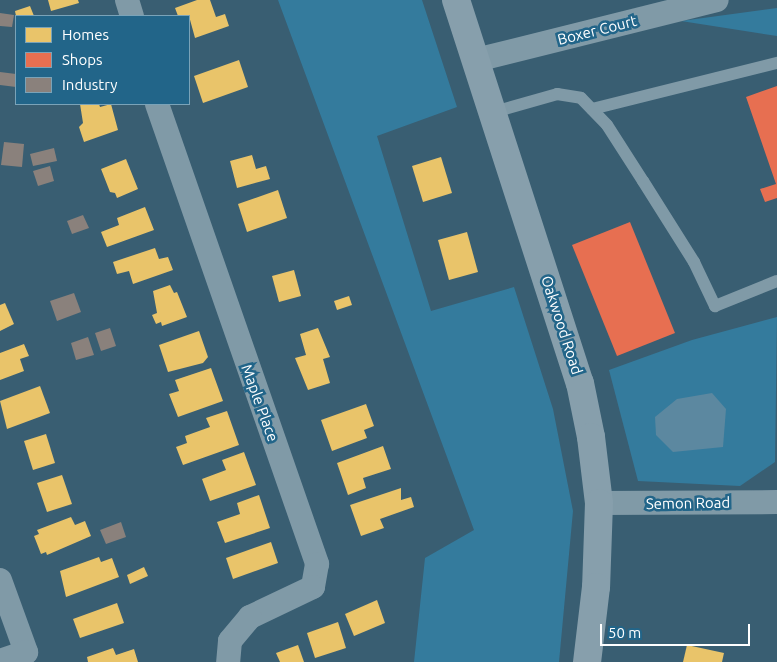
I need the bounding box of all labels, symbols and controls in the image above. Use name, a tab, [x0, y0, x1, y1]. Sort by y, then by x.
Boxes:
street label: Boxer Court	[556, 11, 638, 49]
legend	[15, 15, 190, 105]
text: Homes	[62, 26, 109, 43]
text: Shops	[62, 51, 103, 68]
text: Industry	[62, 76, 117, 93]
street label: Oakwood Road	[538, 273, 586, 377]
street label: Maple Place	[238, 362, 282, 444]
street label: Semon Road	[646, 493, 730, 513]
scale bar	[602, 614, 752, 646]
text: 50 m	[608, 624, 641, 641]

